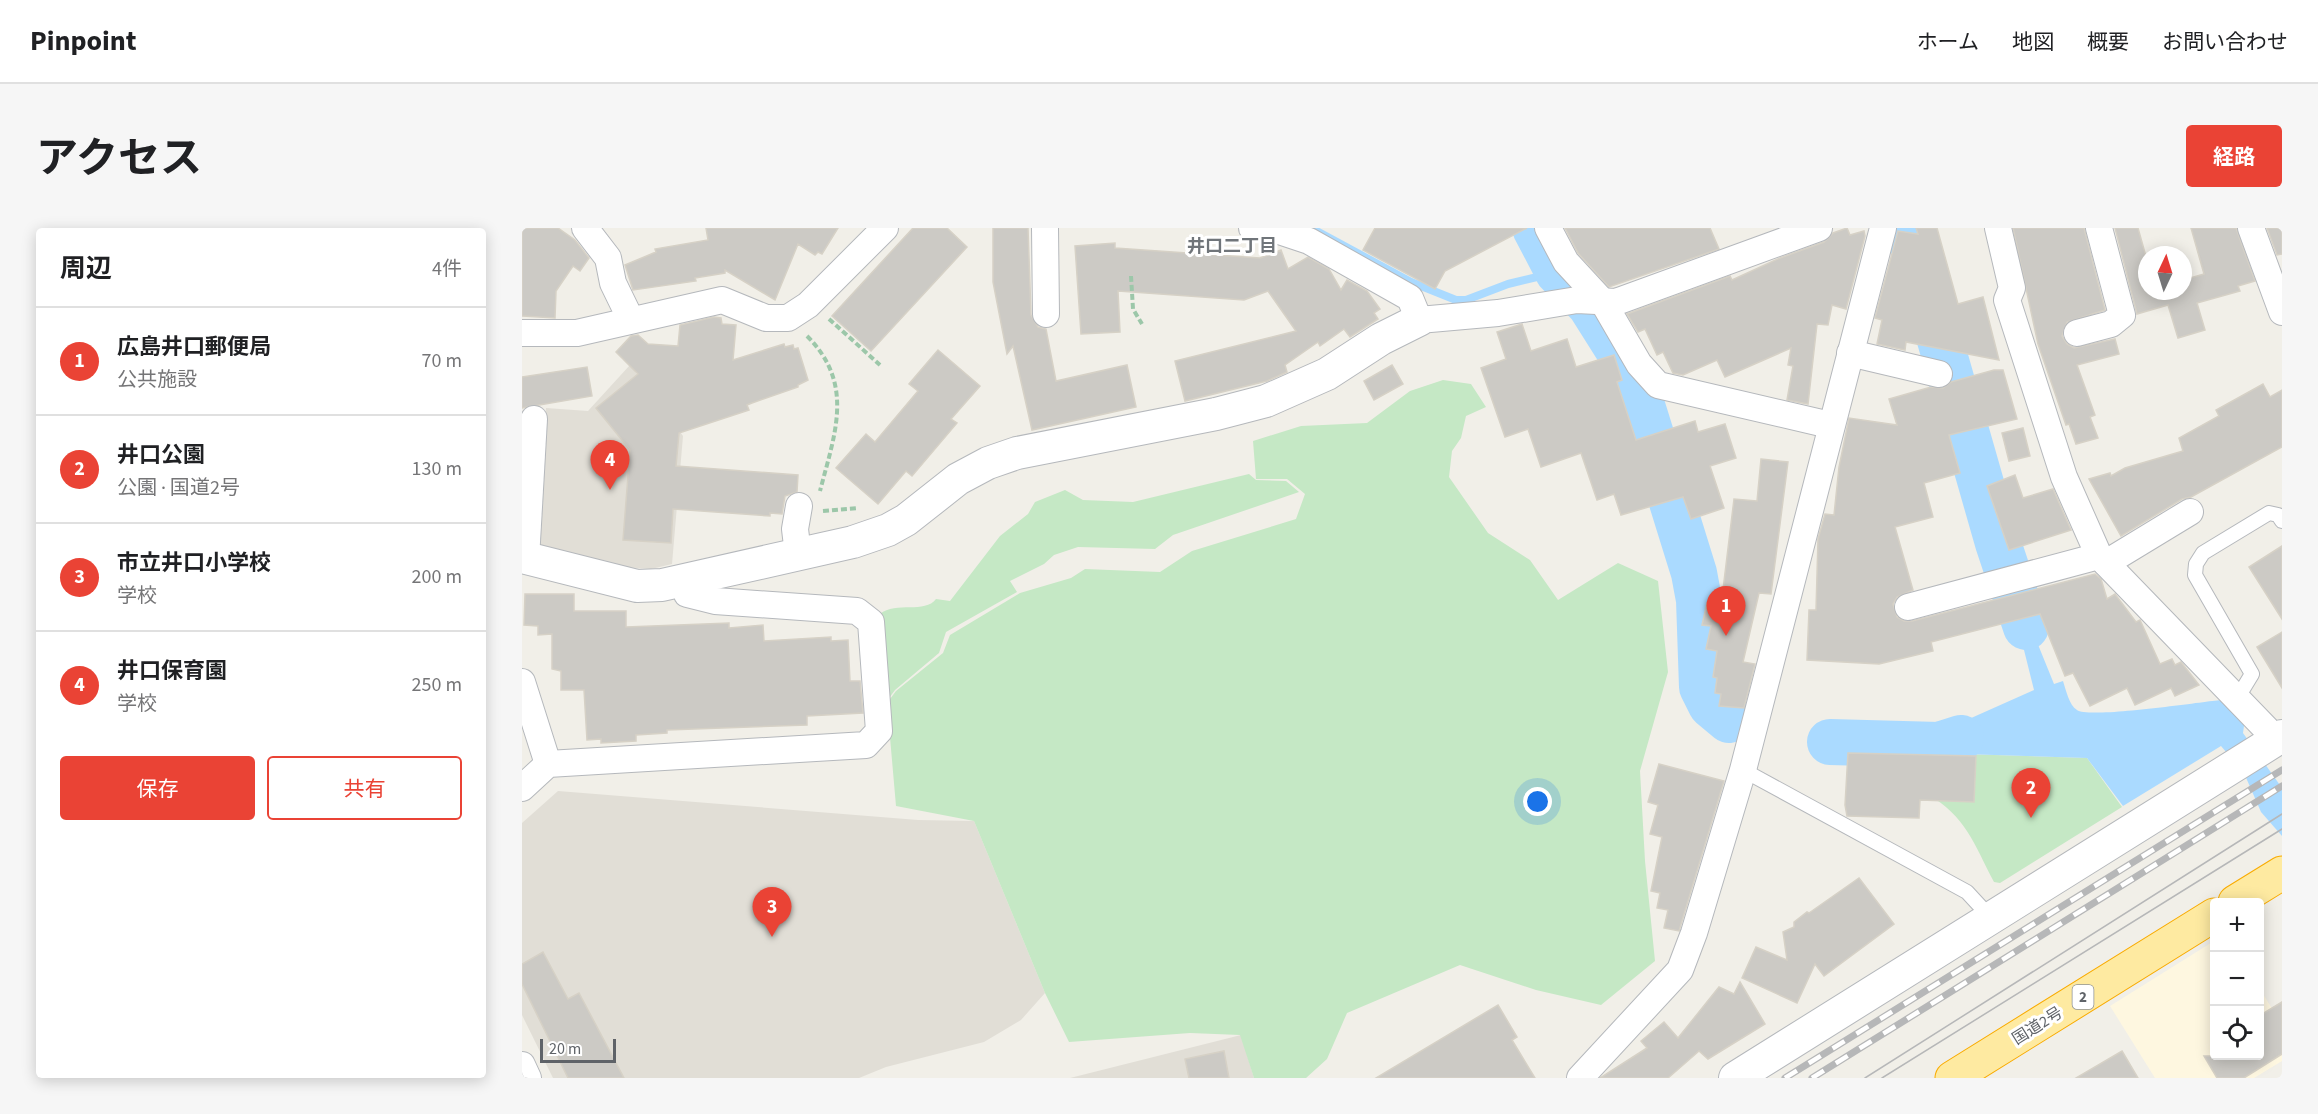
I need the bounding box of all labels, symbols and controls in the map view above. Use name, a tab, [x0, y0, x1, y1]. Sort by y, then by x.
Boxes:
text: Pinpoint	[30, 21, 137, 61]
text: ホーム	[1917, 27, 1979, 57]
text: 地図	[2012, 27, 2054, 57]
text: 概要	[2087, 27, 2129, 57]
text: お問い合わせ	[2162, 27, 2288, 57]
button: 経路	[2186, 125, 2282, 187]
text: アクセス	[36, 129, 202, 189]
district label: 井口二丁目	[1187, 234, 1277, 259]
north arrow	[2138, 246, 2192, 300]
text: 周辺	[60, 250, 112, 287]
text: 4件	[432, 255, 462, 283]
text: 広島井口郵便局	[117, 331, 271, 363]
text: 1	[74, 347, 85, 375]
text: 70 m	[422, 347, 462, 375]
text: 公共施設	[117, 366, 197, 394]
text: 井口公園	[117, 439, 205, 471]
pin: 4	[590, 440, 629, 490]
text: 2	[74, 455, 85, 483]
text: 130 m	[412, 455, 462, 483]
text: 公園 · 国道2号	[117, 474, 240, 502]
text: 市立井口小学校	[117, 547, 271, 579]
text: 3	[74, 563, 85, 591]
text: 200 m	[412, 563, 462, 591]
text: 学校	[117, 582, 157, 610]
pin: 1	[1706, 586, 1746, 636]
text: 井口保育園	[117, 655, 227, 687]
text: 4	[74, 671, 85, 699]
text: 250 m	[412, 671, 462, 699]
text: 学校	[117, 690, 157, 718]
button: 保存	[60, 756, 255, 820]
button: 共有	[267, 756, 462, 820]
pin: 2	[2012, 768, 2050, 818]
your location	[1523, 787, 1552, 816]
pin: 3	[752, 888, 792, 937]
map controls	[2210, 898, 2264, 1060]
button: +	[2210, 898, 2264, 952]
button: −	[2210, 952, 2264, 1006]
road number: 2	[2072, 985, 2094, 1009]
street label: 国道2号	[2008, 1002, 2067, 1050]
button: locate	[2210, 1006, 2264, 1060]
scale bar	[540, 1036, 616, 1064]
text: 20 m	[549, 1038, 581, 1060]

